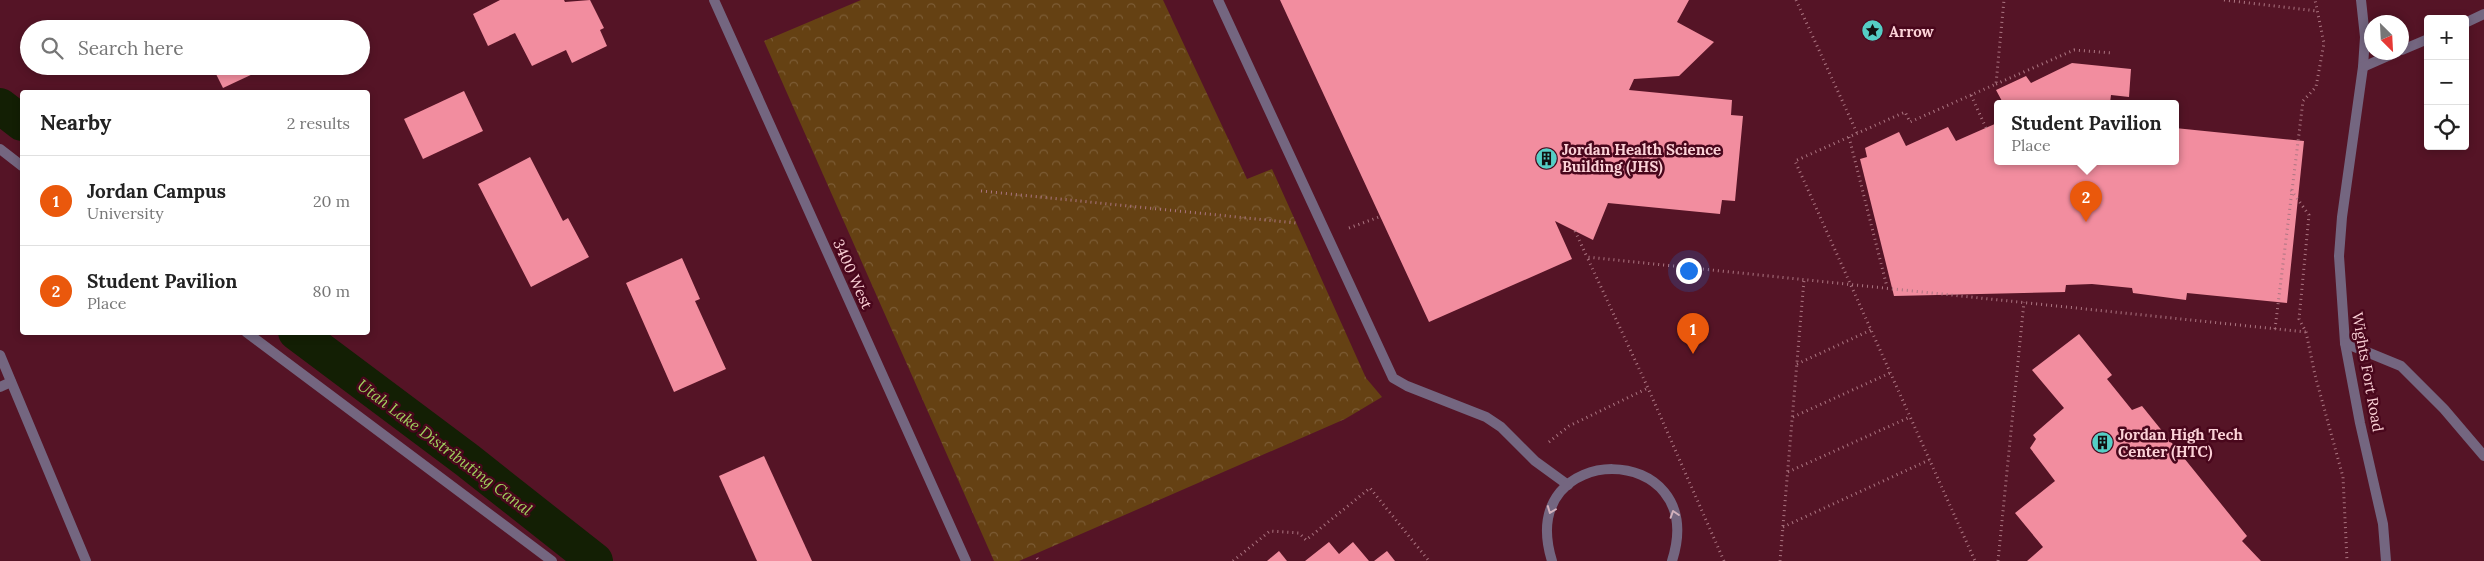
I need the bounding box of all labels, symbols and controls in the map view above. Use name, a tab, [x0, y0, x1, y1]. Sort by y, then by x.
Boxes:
north arrow	[2364, 15, 2409, 60]
map controls	[2424, 15, 2469, 150]
button: +	[2424, 15, 2469, 60]
place icon: Arrow	[1861, 19, 1885, 43]
search box	[20, 20, 370, 75]
place label: Arrow	[1889, 22, 1935, 41]
icon: search	[38, 34, 66, 62]
text: Search here	[78, 36, 184, 60]
button: −	[2424, 60, 2469, 105]
popup	[1994, 100, 2179, 165]
button: locate	[2424, 105, 2469, 150]
text: Nearby	[40, 109, 111, 136]
text: Student Pavilion	[2011, 111, 2162, 135]
text: 2 results	[287, 113, 350, 133]
text: Place	[2011, 135, 2051, 155]
place label: Jordan Health Science Building (JHS)	[1562, 140, 1721, 177]
building icon: Jordan Health Science Building (JHS)	[1534, 146, 1558, 170]
text: Jordan Campus	[87, 179, 226, 203]
pin: 2	[2070, 181, 2102, 222]
text: 1	[53, 191, 59, 211]
text: 20 m	[313, 191, 350, 211]
text: University	[87, 203, 164, 223]
street label: 3400 West	[829, 236, 877, 312]
your location	[1676, 258, 1702, 284]
text: Student Pavilion	[87, 269, 237, 293]
text: 2	[52, 281, 60, 301]
text: 80 m	[313, 281, 350, 301]
text: Place	[87, 293, 126, 313]
street label: Wights Fort Road	[2348, 311, 2388, 433]
pin: 1	[1677, 313, 1709, 354]
water label: Utah Lake Distributing Canal	[354, 375, 537, 520]
place label: Jordan High Tech Center (HTC)	[2118, 425, 2243, 462]
building icon: Jordan High Tech Center (HTC)	[2090, 431, 2114, 455]
one-way arrow	[1547, 505, 1557, 513]
one-way arrow	[1670, 510, 1680, 519]

